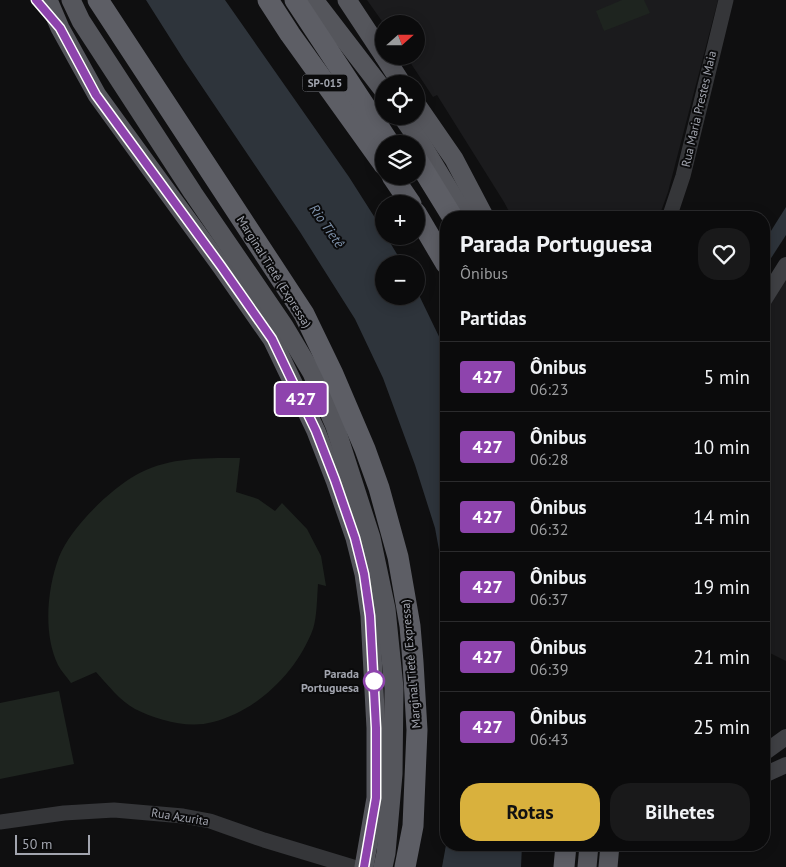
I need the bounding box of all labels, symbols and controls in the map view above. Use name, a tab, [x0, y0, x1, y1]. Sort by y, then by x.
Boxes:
north arrow	[375, 15, 425, 65]
map controls	[375, 15, 425, 305]
street label: Rua Maria Prestes Maia	[678, 49, 719, 169]
road number: SP-015	[302, 75, 348, 92]
button: locate	[375, 75, 425, 125]
button: layers	[375, 135, 425, 185]
button: +	[375, 195, 425, 245]
water label: Rio Tietê	[305, 201, 349, 252]
street label: Marginal Tietê (Expressa)	[234, 213, 315, 331]
text: Parada Portuguesa	[460, 228, 652, 259]
button: heart	[698, 228, 750, 280]
button: −	[375, 255, 425, 305]
text: Ônibus	[460, 263, 508, 283]
text: Partidas	[460, 306, 526, 330]
text: Ônibus	[530, 355, 587, 379]
text: 427	[472, 365, 503, 388]
text: 5 min	[704, 365, 750, 389]
text: 06:23	[530, 379, 568, 399]
line badge: 427	[272, 383, 330, 415]
text: 427	[286, 387, 316, 410]
text: Ônibus	[530, 425, 587, 449]
text: 427	[472, 435, 503, 458]
text: 10 min	[693, 435, 750, 459]
text: 06:28	[530, 449, 568, 469]
text: Ônibus	[530, 495, 587, 519]
text: 427	[472, 505, 503, 528]
text: 14 min	[693, 505, 750, 529]
text: 06:32	[530, 519, 568, 539]
text: Ônibus	[530, 565, 587, 589]
text: 427	[472, 575, 503, 598]
text: 19 min	[693, 575, 750, 599]
text: 06:37	[530, 589, 568, 609]
street label: Marginal Tietê (Expressa)	[397, 599, 424, 729]
text: Ônibus	[530, 635, 587, 659]
text: 427	[472, 645, 503, 668]
text: 21 min	[693, 645, 750, 669]
text: 06:39	[530, 659, 568, 679]
place label: Parada Portuguesa	[301, 666, 359, 695]
marker: Parada Portuguesa	[363, 670, 385, 692]
text: Ônibus	[530, 705, 587, 729]
text: 427	[472, 715, 503, 738]
text: 25 min	[693, 715, 750, 739]
text: 06:43	[530, 729, 568, 749]
button: Rotas	[460, 783, 600, 841]
button: Bilhetes	[610, 783, 750, 841]
street label: Rua Azurita	[150, 805, 210, 828]
scale bar	[15, 832, 90, 855]
text: 50 m	[22, 835, 52, 853]

